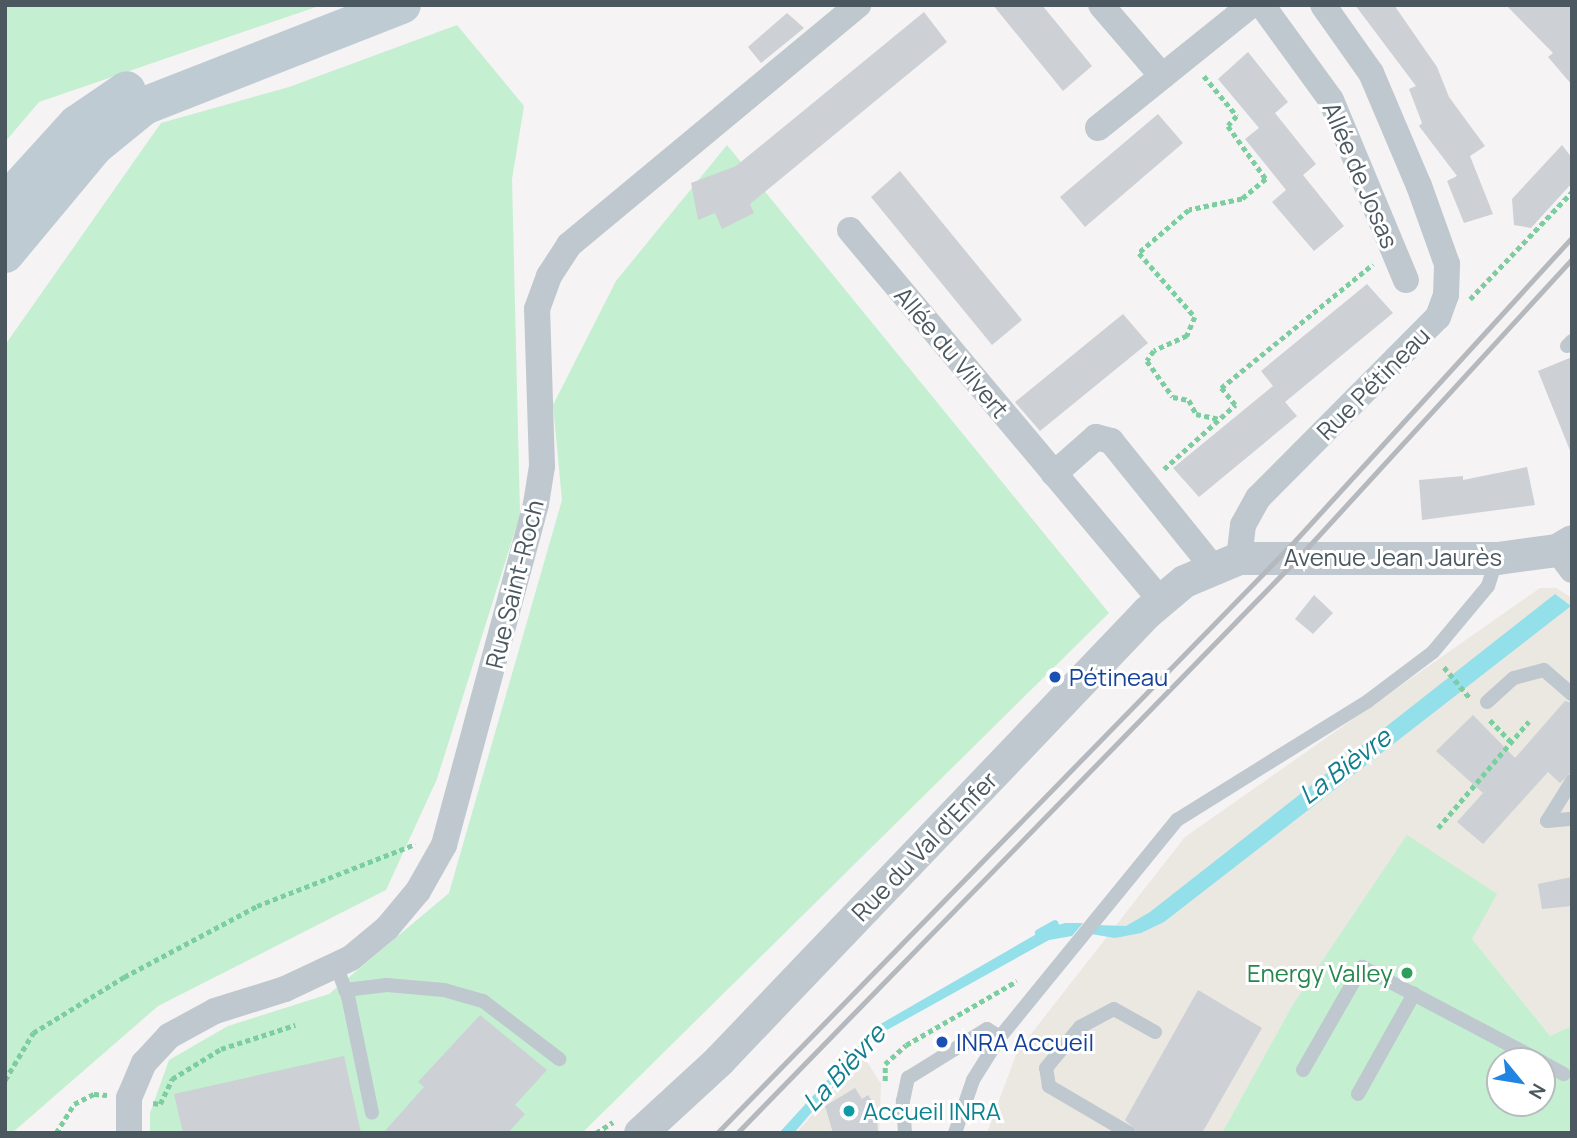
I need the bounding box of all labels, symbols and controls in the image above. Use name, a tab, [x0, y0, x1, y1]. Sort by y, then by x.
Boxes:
street label: Allée de Josas	[1317, 98, 1405, 252]
street label: Allée du Vilvert	[889, 281, 1015, 423]
street label: Rue Pétineau	[1311, 321, 1435, 445]
street label: Rue Saint-Roch	[479, 497, 549, 671]
street label: Avenue Jean Jaurès	[1284, 543, 1502, 571]
place label: Pétineau	[1069, 663, 1168, 691]
marker: Pétineau	[1047, 669, 1063, 685]
water label: La Bièvre	[1293, 721, 1397, 811]
street label: Rue du Val d'Enfer	[845, 765, 1003, 927]
place label: Energy Valley	[1247, 959, 1393, 987]
marker: Energy Valley	[1399, 965, 1415, 981]
water label: La Bièvre	[796, 1018, 892, 1118]
place label: INRA Accueil	[956, 1028, 1094, 1056]
marker: INRA Accueil	[934, 1034, 950, 1050]
north arrow	[1486, 1047, 1556, 1117]
text: N	[1523, 1079, 1552, 1104]
place label: Accueil INRA	[863, 1097, 1001, 1125]
marker: Accueil INRA	[841, 1103, 857, 1119]

